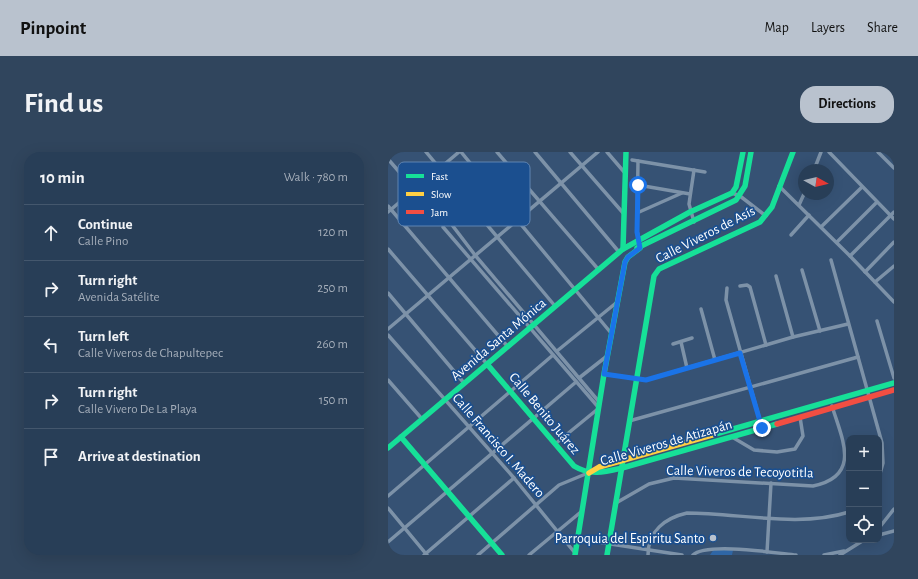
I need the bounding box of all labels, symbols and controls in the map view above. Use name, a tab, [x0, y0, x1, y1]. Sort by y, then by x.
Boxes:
text: Pinpoint	[20, 19, 86, 38]
text: Map	[764, 21, 789, 35]
text: Layers	[811, 21, 845, 35]
text: Share	[867, 21, 898, 35]
button: Directions	[800, 86, 894, 123]
text: Find us	[24, 90, 103, 118]
legend	[398, 162, 530, 226]
north arrow	[798, 164, 834, 200]
text: 10 min	[40, 169, 85, 186]
text: Walk · 780 m	[284, 171, 348, 184]
text: Fast	[431, 171, 449, 182]
route start	[629, 176, 647, 194]
text: Slow	[431, 189, 452, 200]
street label: Calle Viveros de Asís	[653, 204, 757, 266]
text: Jam	[431, 207, 448, 218]
text: Continue	[78, 217, 133, 232]
icon: ahead	[40, 222, 62, 244]
text: 120 m	[318, 226, 348, 239]
text: Calle Pino	[78, 235, 128, 248]
text: Turn right	[78, 273, 137, 288]
icon: right	[40, 278, 62, 300]
text: 250 m	[317, 282, 348, 295]
text: Avenida Satélite	[78, 291, 159, 304]
street label: Avenida Santa Mónica	[448, 296, 549, 384]
text: Turn left	[78, 329, 129, 344]
icon: left	[40, 334, 62, 356]
text: 260 m	[317, 338, 348, 351]
text: Calle Viveros de Chapultepec	[78, 347, 223, 360]
street label: Calle Benito Juárez	[506, 370, 582, 457]
text: Turn right	[78, 385, 137, 400]
icon: right	[40, 390, 62, 412]
street label: Calle Francisco I. Madero	[449, 391, 547, 500]
text: 150 m	[319, 394, 348, 407]
text: Calle Vivero De La Playa	[78, 403, 197, 416]
street label: Calle Viveros de Atizapán	[599, 417, 734, 468]
route end	[753, 419, 771, 437]
map controls	[846, 435, 882, 543]
button: +	[846, 435, 882, 471]
icon: arrive	[40, 446, 62, 468]
text: Arrive at destination	[78, 449, 201, 464]
street label: Calle Viveros de Tecoyotitla	[666, 464, 814, 480]
button: −	[846, 471, 882, 507]
button: locate	[846, 507, 882, 543]
place label: Parroquia del Espiritu Santo	[555, 532, 705, 546]
marker: Parroquia del Espiritu Santo	[708, 533, 718, 543]

